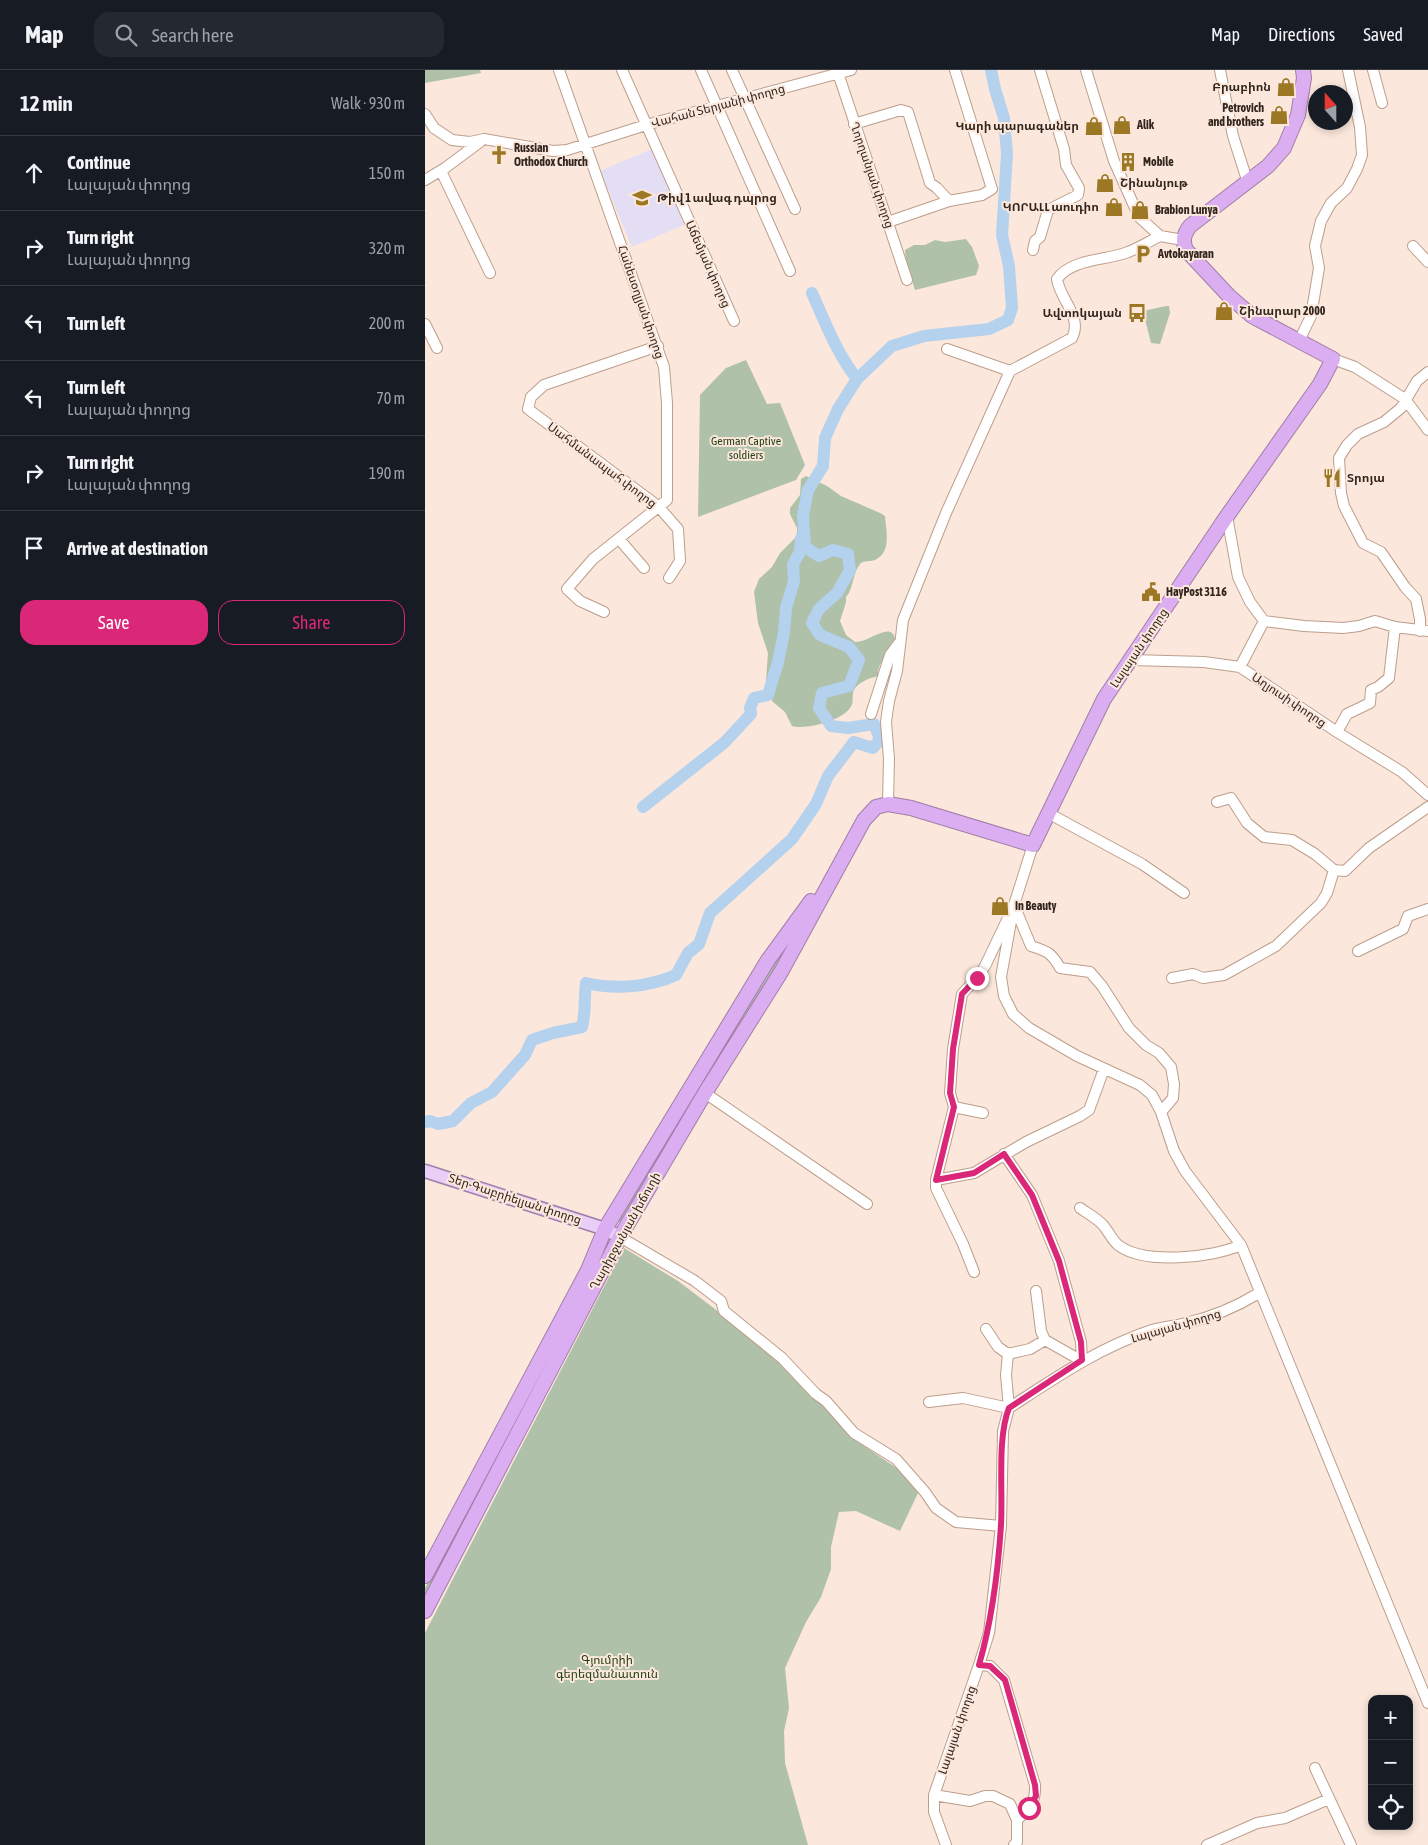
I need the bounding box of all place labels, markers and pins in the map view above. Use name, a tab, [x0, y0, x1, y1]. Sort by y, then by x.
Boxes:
shop icon: Բրաբիոն	[1275, 76, 1297, 98]
place label: Բրաբիոն	[1212, 80, 1271, 94]
place label: Petrovich and brothers	[1208, 101, 1265, 129]
shop icon: Petrovich and brothers	[1268, 104, 1290, 126]
shop icon: Alik	[1111, 114, 1133, 136]
shop icon: Կարի պարագաներ	[1083, 115, 1105, 137]
place label: Alik	[1136, 118, 1155, 132]
place label: Կարի պարագաներ	[955, 119, 1079, 133]
place label: Russian Orthodox Church	[514, 141, 588, 169]
church icon: Russian Orthodox Church	[488, 144, 510, 166]
building icon: Mobile	[1117, 151, 1139, 173]
place label: Mobile	[1143, 155, 1174, 169]
shop icon: Շինանյութ	[1094, 172, 1116, 194]
place label: Շինանյութ	[1120, 176, 1189, 190]
school or university icon: Թիվ 1 ավագ դպրոց	[631, 187, 653, 209]
place label: Թիվ 1 ավագ դպրոց	[657, 191, 777, 205]
shop icon: ԿՈՐԱԼԼ աուդիո	[1103, 196, 1125, 218]
shop icon: Brabion Lunya	[1129, 199, 1151, 221]
place label: ԿՈՐԱԼԼ աուդիո	[1003, 200, 1099, 214]
place label: Brabion Lunya	[1155, 203, 1218, 217]
parking icon: Avtokayaran	[1132, 243, 1154, 265]
place label: Avtokayaran	[1157, 247, 1214, 261]
shop icon: Շինարար 2000	[1213, 300, 1235, 322]
bus stop icon: Ավտոկայան	[1126, 302, 1148, 324]
place label: Շինարար 2000	[1239, 304, 1326, 318]
place label: Ավտոկայան	[1042, 306, 1122, 320]
restaurant icon: Տրոյա	[1321, 467, 1343, 489]
place label: Տրոյա	[1347, 471, 1385, 485]
public building icon: HayPost 3116	[1140, 581, 1162, 603]
place label: HayPost 3116	[1166, 585, 1227, 599]
shop icon: In Beauty	[989, 895, 1011, 917]
place label: In Beauty	[1015, 899, 1056, 913]

